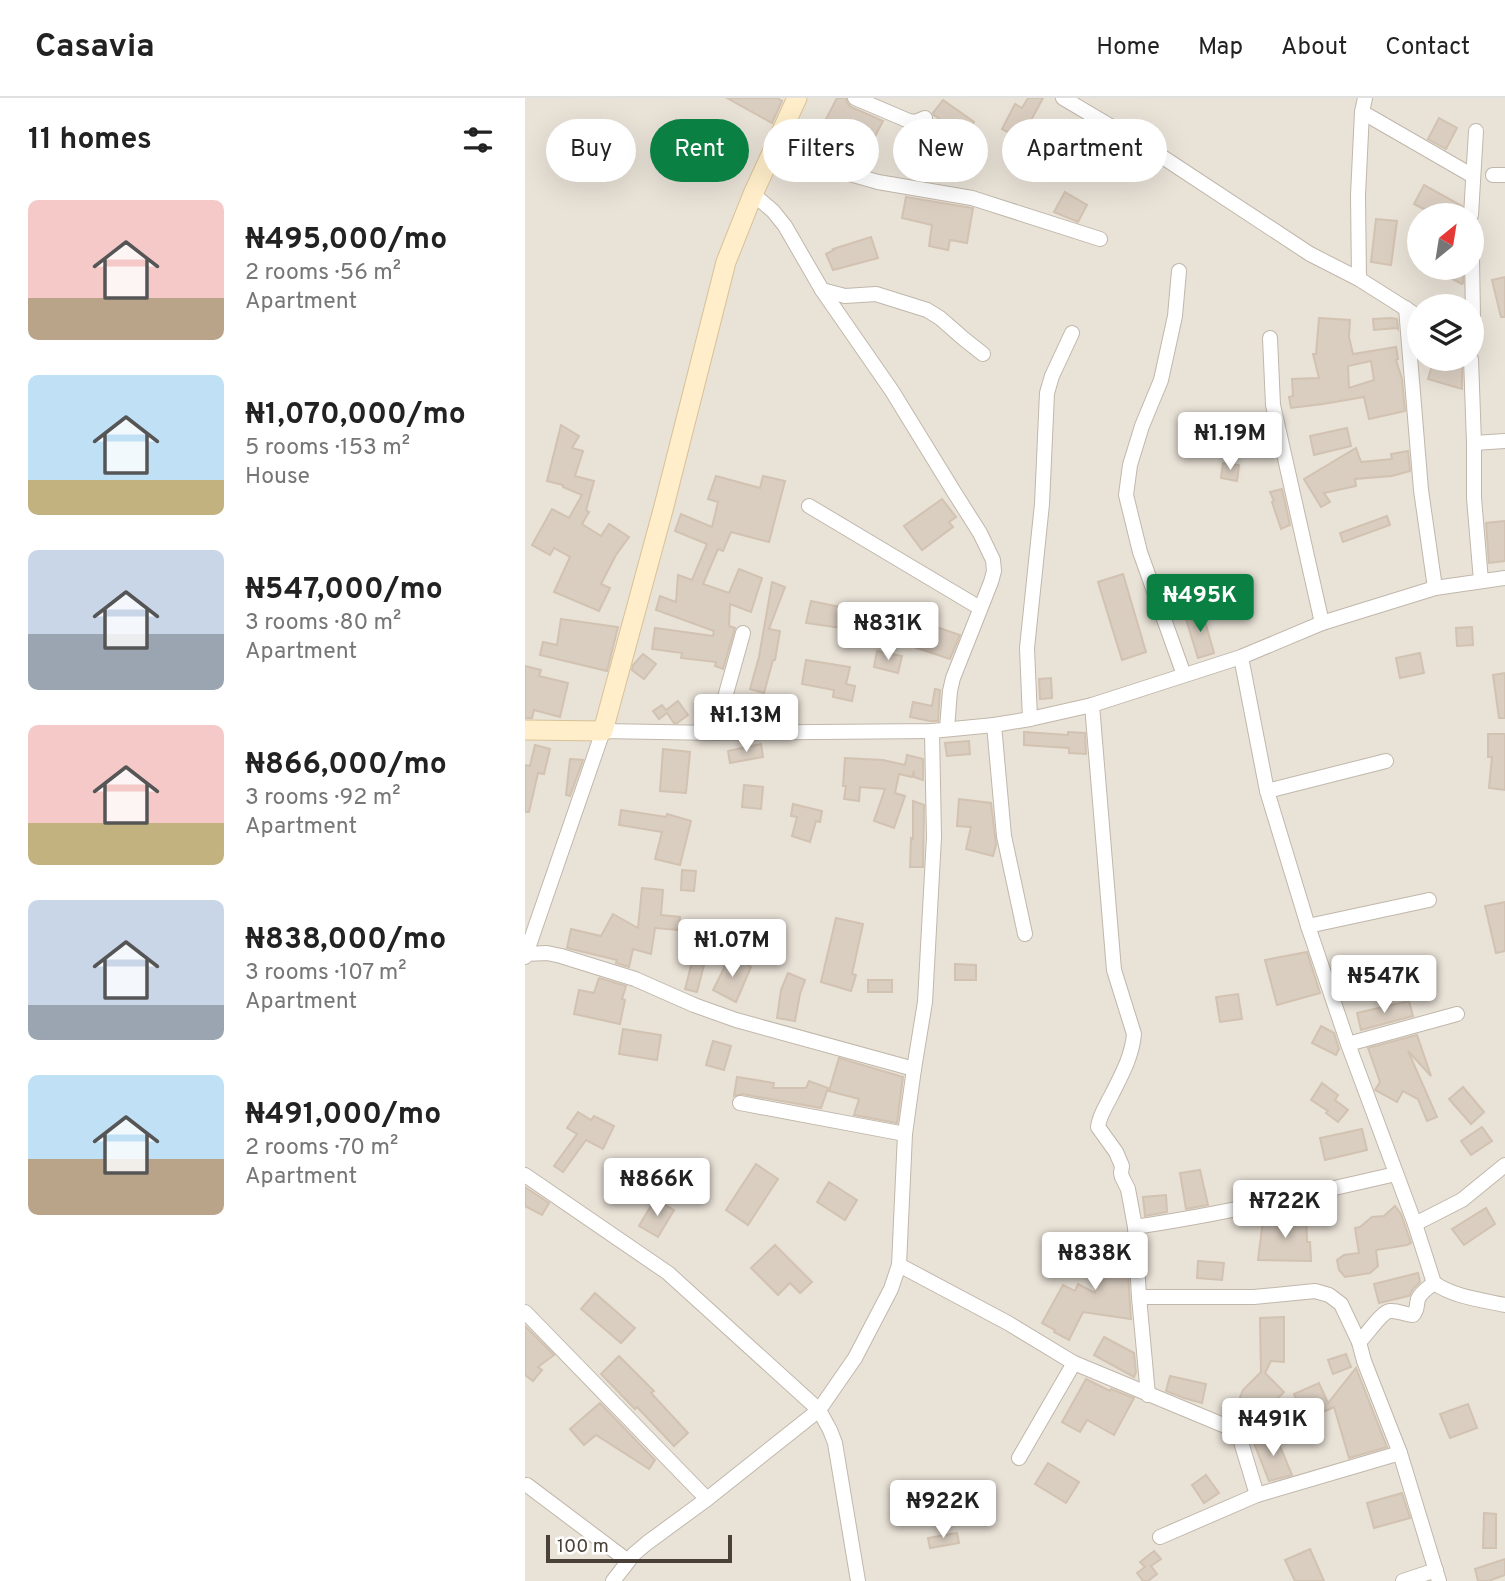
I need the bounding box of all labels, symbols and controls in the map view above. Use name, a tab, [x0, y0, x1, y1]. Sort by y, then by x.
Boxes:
text: Casavia	[35, 27, 155, 69]
text: Home	[1096, 33, 1160, 63]
text: Map	[1198, 33, 1243, 63]
text: About	[1281, 33, 1347, 63]
text: Contact	[1385, 33, 1470, 63]
chip: Buy	[546, 119, 636, 182]
chip: Rent	[650, 119, 749, 182]
chip: Filters	[763, 119, 879, 182]
chip: New	[893, 119, 988, 182]
chip: Apartment	[1002, 119, 1167, 182]
icon: filters	[459, 121, 497, 159]
text: 11 homes	[28, 122, 152, 159]
north arrow	[1407, 203, 1484, 280]
map controls	[1407, 203, 1484, 371]
text: ₦495,000/mo	[245, 222, 447, 259]
icon: home	[84, 228, 168, 312]
text: 2 rooms · 56 m²	[245, 259, 401, 288]
text: Apartment	[245, 288, 357, 317]
button: layers	[1407, 294, 1484, 371]
text: ₦1,070,000/mo	[245, 397, 466, 434]
icon: home	[84, 403, 168, 487]
pin: ₦1.19M	[1173, 412, 1287, 472]
text: ₦1.19M	[1194, 420, 1266, 449]
text: 5 rooms · 153 m²	[245, 434, 410, 463]
text: House	[245, 463, 310, 492]
text: ₦547,000/mo	[245, 572, 443, 609]
pin: ₦495K	[1151, 574, 1249, 634]
icon: home	[84, 578, 168, 662]
text: ₦495K	[1163, 582, 1237, 611]
pin: ₦831K	[839, 602, 937, 662]
text: 3 rooms · 80 m²	[245, 609, 401, 638]
text: ₦831K	[853, 610, 923, 639]
text: Apartment	[245, 638, 357, 667]
pin: ₦1.13M	[689, 694, 803, 754]
text: ₦1.13M	[710, 702, 782, 731]
text: ₦866,000/mo	[245, 747, 447, 784]
icon: home	[84, 753, 168, 837]
text: 3 rooms · 92 m²	[245, 784, 401, 813]
text: Apartment	[245, 813, 357, 842]
pin: ₦1.07M	[675, 920, 789, 979]
text: ₦838,000/mo	[245, 922, 446, 959]
text: ₦1.07M	[694, 927, 770, 956]
icon: home	[84, 928, 168, 1012]
pin: ₦547K	[1335, 956, 1433, 1015]
text: 3 rooms · 107 m²	[245, 959, 407, 988]
text: ₦547K	[1347, 963, 1421, 992]
text: Apartment	[245, 988, 357, 1017]
text: ₦491,000/mo	[245, 1097, 441, 1134]
icon: home	[84, 1103, 168, 1187]
text: 2 rooms · 70 m²	[245, 1134, 398, 1163]
pin: ₦866K	[608, 1158, 706, 1218]
text: Apartment	[245, 1163, 357, 1192]
text: ₦866K	[620, 1166, 694, 1195]
pin: ₦722K	[1236, 1180, 1334, 1240]
text: ₦722K	[1249, 1188, 1321, 1217]
pin: ₦838K	[1046, 1232, 1144, 1292]
text: ₦838K	[1058, 1240, 1132, 1269]
pin: ₦491K	[1224, 1398, 1322, 1458]
text: ₦491K	[1238, 1406, 1308, 1435]
pin: ₦922K	[894, 1480, 992, 1540]
text: ₦922K	[906, 1488, 980, 1517]
scale bar	[546, 1532, 731, 1564]
text: 100 m	[557, 1535, 609, 1559]

